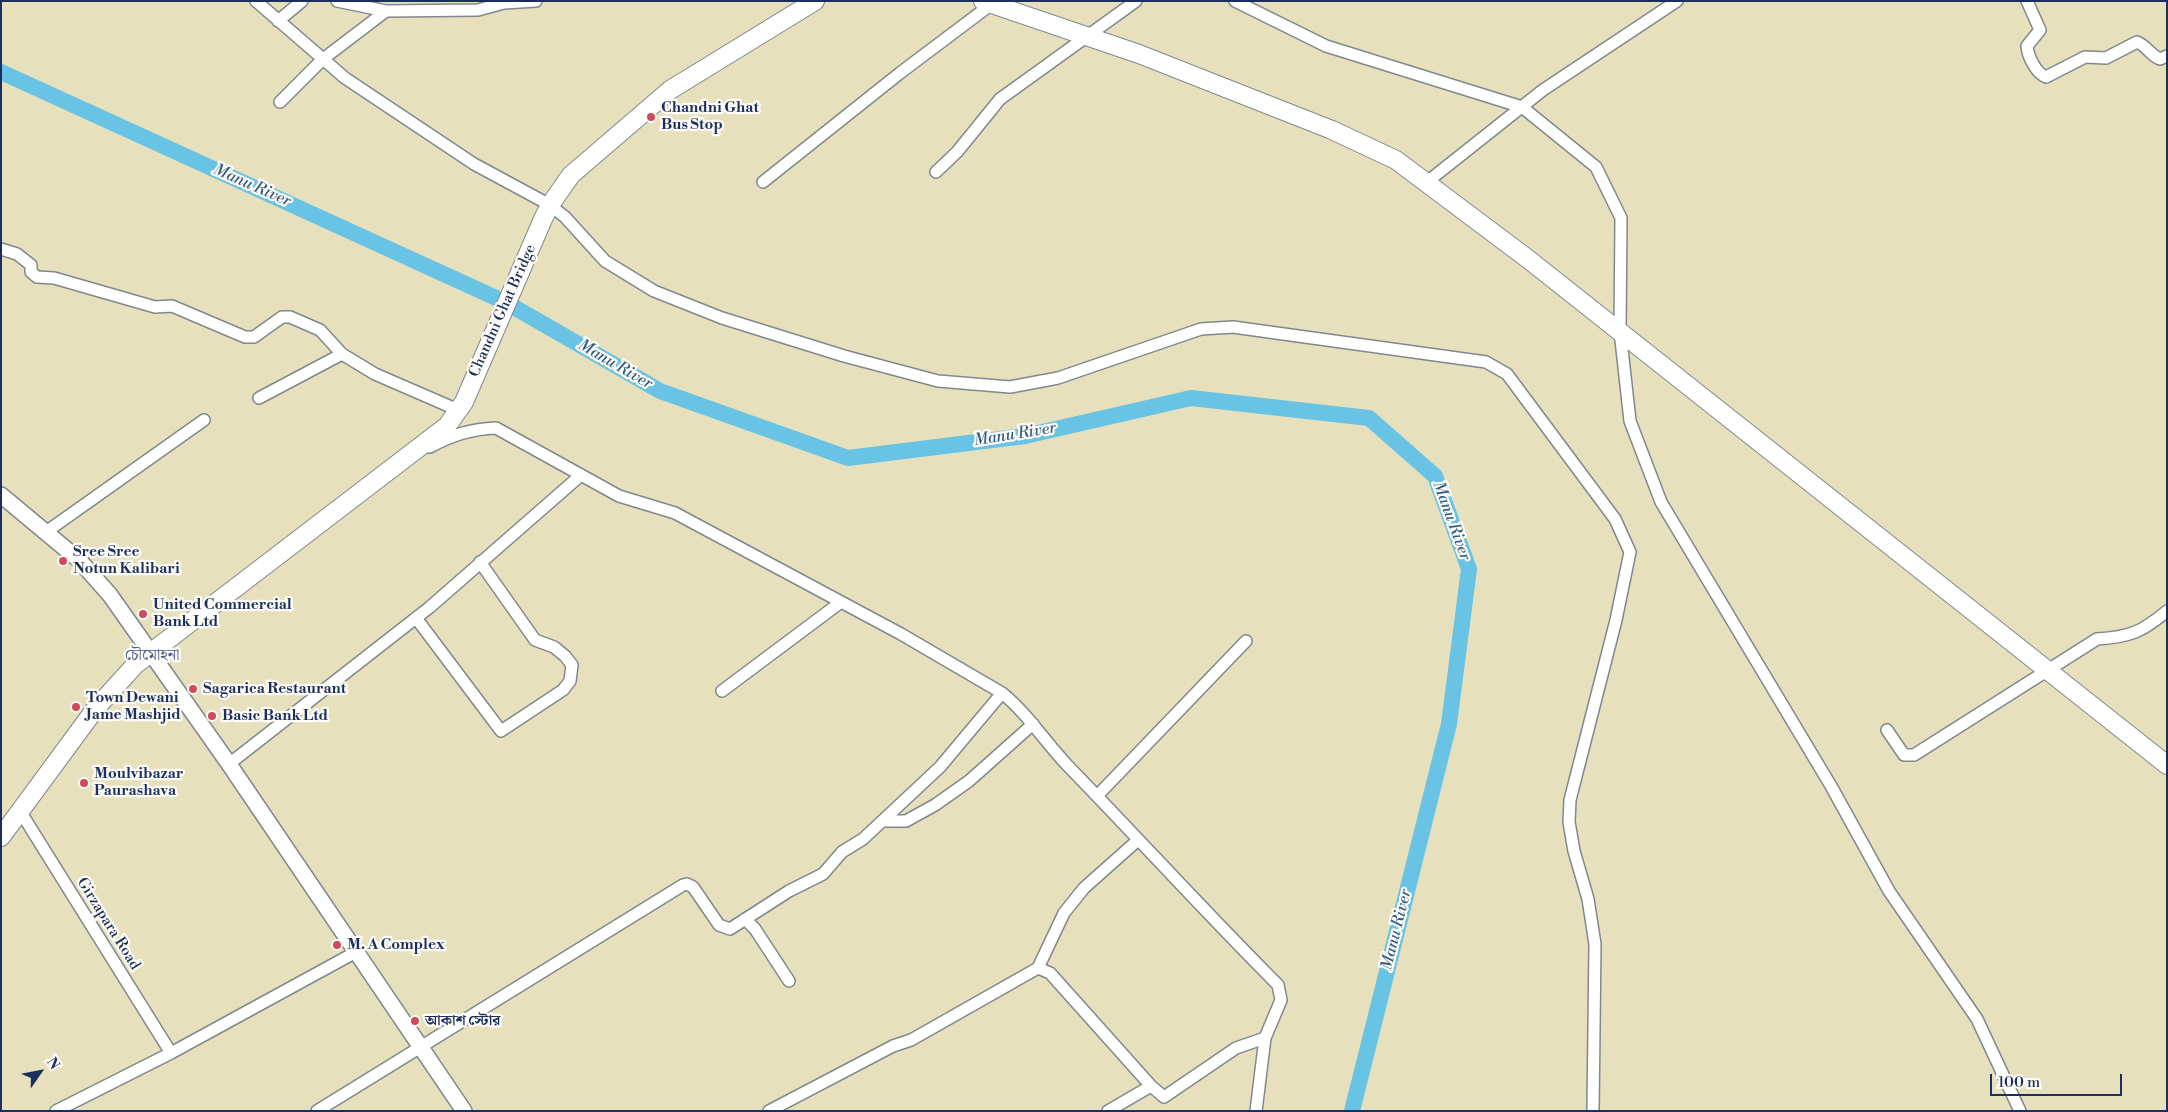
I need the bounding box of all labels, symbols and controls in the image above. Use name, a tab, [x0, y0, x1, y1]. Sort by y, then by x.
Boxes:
place label: Chandni Ghat Bus Stop	[661, 99, 759, 134]
marker: Chandni Ghat Bus Stop	[645, 111, 657, 123]
water label: Manu River	[210, 160, 294, 212]
street label: Chandni Ghat Bridge	[466, 242, 540, 380]
water label: Manu River	[574, 336, 656, 394]
water label: Manu River	[973, 419, 1057, 451]
water label: Manu River	[1428, 479, 1474, 563]
place label: Sree Sree Notun Kalibari	[73, 543, 180, 578]
marker: Sree Sree Notun Kalibari	[57, 555, 69, 567]
place label: United Commercial Bank Ltd	[153, 596, 292, 631]
marker: United Commercial Bank Ltd	[137, 608, 149, 620]
district label: চৌমোহনা	[125, 646, 179, 666]
place label: Sagarica Restaurant	[203, 680, 346, 698]
marker: Sagarica Restaurant	[187, 683, 199, 695]
place label: Town Dewani Jame Mashjid	[86, 689, 181, 724]
marker: Town Dewani Jame Mashjid	[70, 701, 82, 713]
place label: Basic Bank Ltd	[222, 707, 328, 725]
marker: Basic Bank Ltd	[206, 710, 218, 722]
place label: Moulvibazar Paurashava	[94, 765, 183, 800]
marker: Moulvibazar Paurashava	[78, 777, 90, 789]
street label: Girzapara Road	[72, 875, 144, 973]
water label: Manu River	[1378, 887, 1416, 973]
place label: M. A Complex	[347, 936, 445, 954]
marker: M. A Complex	[331, 939, 343, 951]
place label: আকাশ স্টোর	[425, 1012, 501, 1030]
marker: আকাশ স্টোর	[409, 1015, 421, 1027]
north arrow	[15, 1047, 65, 1097]
text: N	[42, 1054, 63, 1073]
scale bar	[1993, 1064, 2126, 1096]
text: 100 m	[1998, 1073, 2040, 1092]

